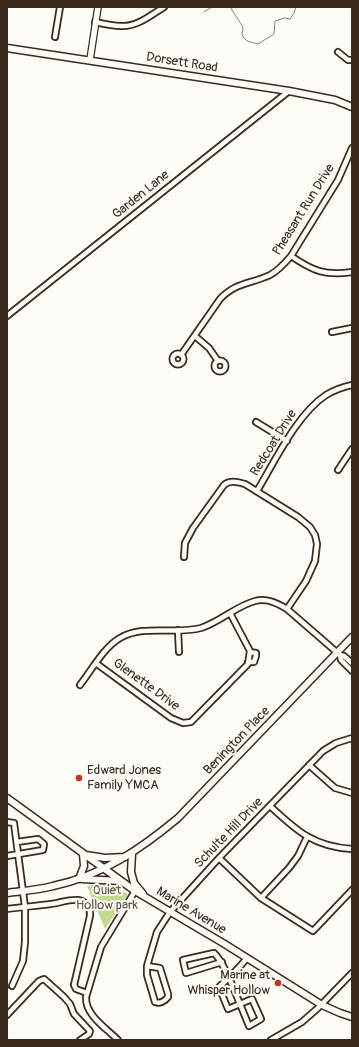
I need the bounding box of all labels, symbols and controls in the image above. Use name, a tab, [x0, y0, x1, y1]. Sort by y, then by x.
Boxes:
street label: Dorsett Road	[145, 50, 219, 76]
street label: Pheasant Run Drive	[270, 162, 338, 258]
street label: Garden Lane	[109, 167, 173, 223]
street label: Redcoat Drive	[247, 407, 301, 479]
street label: Glenette Drive	[109, 655, 183, 715]
street label: Benington Place	[201, 704, 273, 778]
place label: Edward Jones Family YMCA	[87, 763, 161, 794]
marker: Edward Jones Family YMCA	[74, 773, 84, 783]
street label: Schulte Hill Drive	[192, 795, 266, 871]
park label: Quiet Hollow park	[76, 883, 138, 914]
street label: Marine Avenue	[153, 884, 229, 938]
place label: Marine at Whisper Hollow	[188, 968, 270, 999]
marker: Marine at Whisper Hollow	[273, 978, 283, 988]

